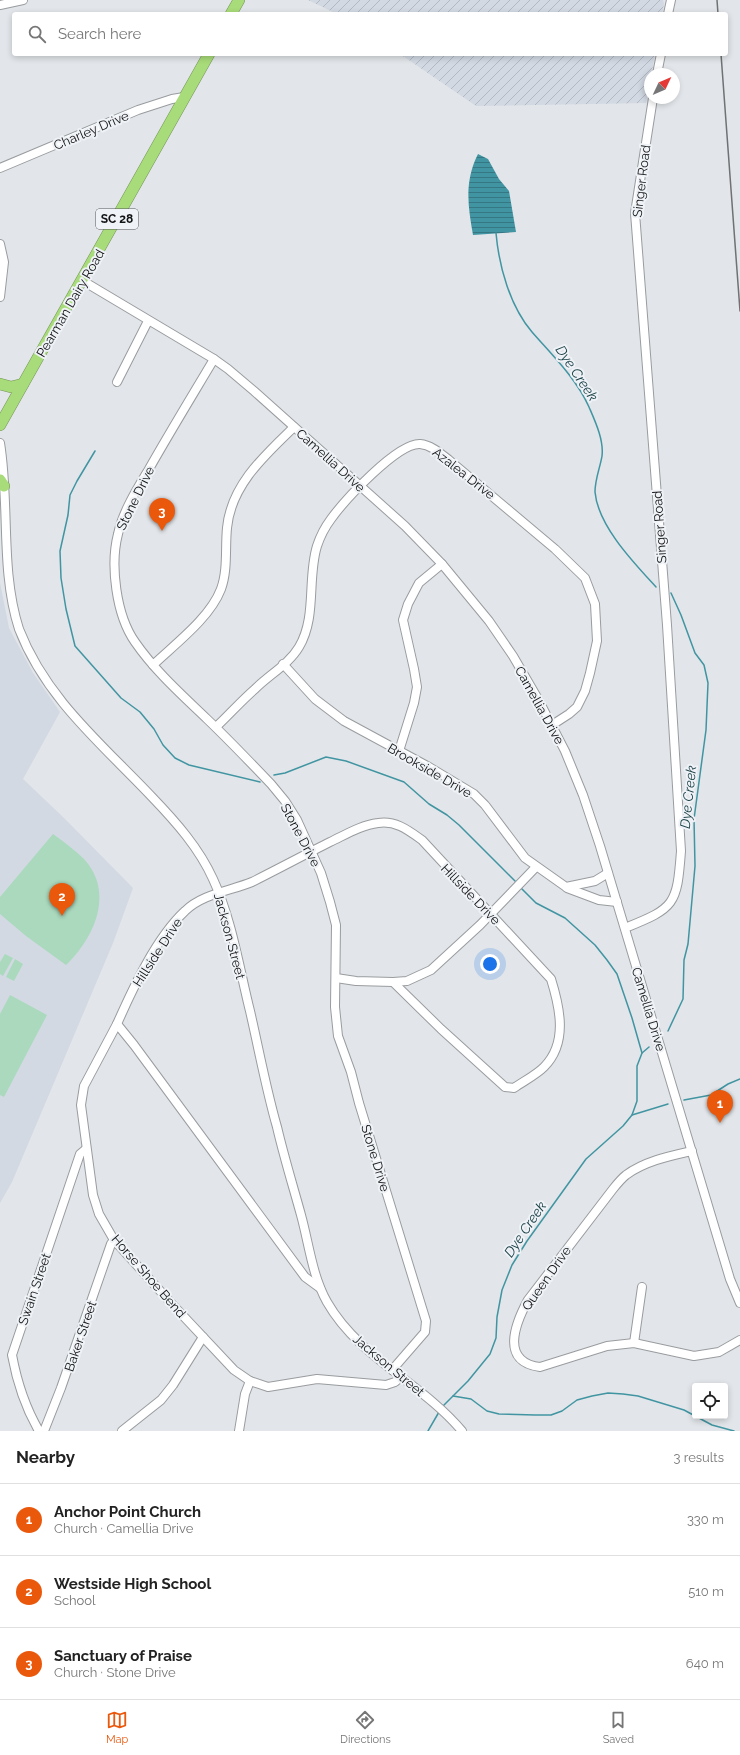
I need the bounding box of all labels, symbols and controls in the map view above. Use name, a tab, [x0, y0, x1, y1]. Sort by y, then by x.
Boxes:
search box	[12, 12, 728, 56]
icon: search	[26, 23, 48, 45]
text: Search here	[58, 25, 141, 43]
north arrow	[644, 68, 680, 104]
street label: Charley Drive	[51, 108, 131, 153]
street label: Singer Road	[630, 144, 653, 218]
road number: SC 28	[96, 209, 138, 229]
street label: Pearman Dairy Road	[33, 247, 107, 360]
water label: Dye Creek	[553, 342, 602, 404]
street label: Camellia Drive	[293, 426, 368, 495]
street label: Azalea Drive	[430, 444, 498, 503]
street label: Stone Drive	[114, 463, 158, 533]
street label: Singer Road	[649, 490, 670, 564]
pin: 3	[149, 498, 175, 531]
street label: Camellia Drive	[512, 664, 567, 747]
street label: Brookside Drive	[385, 740, 475, 801]
water label: Dye Creek	[677, 764, 699, 829]
street label: Stone Drive	[278, 801, 324, 870]
street label: Hillside Drive	[438, 861, 504, 928]
pin: 2	[49, 883, 75, 916]
street label: Jackson Street	[211, 892, 248, 981]
street label: Hillside Drive	[130, 915, 185, 989]
your location	[480, 954, 500, 974]
street label: Camellia Drive	[629, 965, 669, 1053]
pin: 1	[707, 1090, 733, 1123]
street label: Stone Drive	[358, 1123, 393, 1194]
water label: Dye Creek	[501, 1198, 550, 1260]
street label: Horse Shoe Bend	[108, 1232, 189, 1321]
street label: Queen Drive	[519, 1243, 574, 1313]
street label: Swain Street	[15, 1251, 54, 1327]
street label: Baker Street	[61, 1298, 100, 1373]
street label: Jackson Street	[350, 1331, 428, 1400]
map controls	[692, 1383, 728, 1419]
button: locate	[692, 1383, 728, 1419]
text: Nearby	[16, 1447, 75, 1467]
text: 3 results	[674, 1450, 724, 1465]
text: Anchor Point Church	[54, 1503, 201, 1521]
text: 1	[26, 1512, 32, 1527]
text: 330 m	[687, 1512, 724, 1527]
text: Church · Camellia Drive	[54, 1521, 193, 1536]
text: Westside High School	[54, 1575, 211, 1593]
text: 2	[25, 1584, 33, 1599]
text: 510 m	[688, 1584, 724, 1599]
text: School	[54, 1593, 96, 1608]
text: Sanctuary of Praise	[54, 1647, 192, 1665]
text: 3	[25, 1656, 33, 1671]
text: 640 m	[686, 1656, 724, 1671]
text: Church · Stone Drive	[54, 1665, 176, 1680]
tab: Map	[106, 1709, 128, 1746]
tab: Directions	[340, 1709, 391, 1746]
tab: Saved	[603, 1709, 634, 1746]

